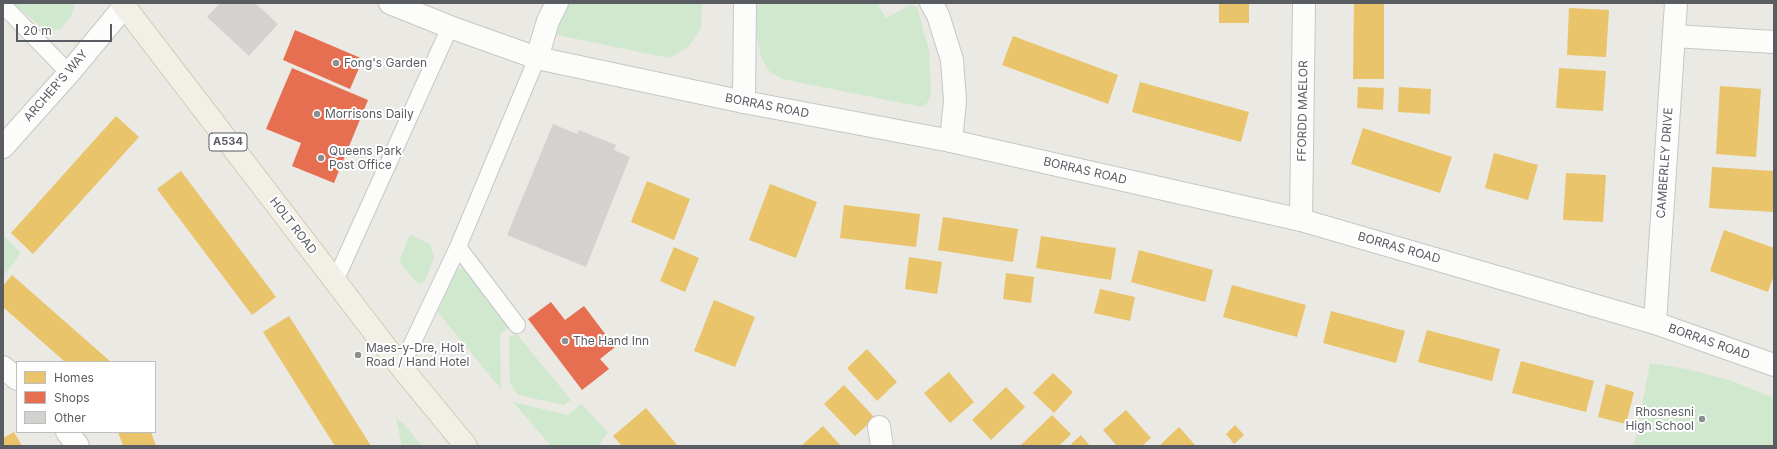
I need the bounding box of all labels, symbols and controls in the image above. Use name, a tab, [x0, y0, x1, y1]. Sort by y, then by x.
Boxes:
scale bar	[18, 16, 114, 42]
text: 20 m	[23, 23, 52, 38]
street label: ARCHER'S WAY	[21, 47, 91, 125]
place label: Fong's Garden	[344, 56, 427, 70]
marker: Fong's Garden	[331, 58, 341, 68]
street label: FFORDD MAELOR	[1295, 60, 1311, 162]
street label: BORRAS ROAD	[724, 91, 810, 121]
place label: Morrisons Daily	[325, 107, 414, 121]
street label: CAMBERLEY DRIVE	[1654, 107, 1676, 219]
marker: Morrisons Daily	[312, 109, 322, 119]
road number: A534	[209, 133, 247, 151]
place label: Queens Park Post Office	[329, 144, 402, 172]
marker: Queens Park Post Office	[316, 153, 326, 163]
street label: BORRAS ROAD	[1042, 154, 1128, 188]
street label: HOLT ROAD	[266, 195, 320, 257]
street label: BORRAS ROAD	[1356, 229, 1442, 267]
street label: BORRAS ROAD	[1666, 321, 1752, 363]
place label: The Hand Inn	[573, 334, 649, 348]
marker: The Hand Inn	[560, 336, 570, 346]
place label: Maes-y-Dre, Holt Road / Hand Hotel	[366, 341, 469, 369]
marker: Maes-y-Dre, Holt Road / Hand Hotel	[353, 350, 363, 360]
legend	[16, 361, 156, 433]
text: Homes	[54, 370, 94, 385]
text: Shops	[54, 390, 90, 405]
place label: Rhosnesni High School	[1625, 405, 1694, 433]
text: Other	[54, 410, 86, 425]
marker: Rhosnesni High School	[1697, 414, 1707, 424]

